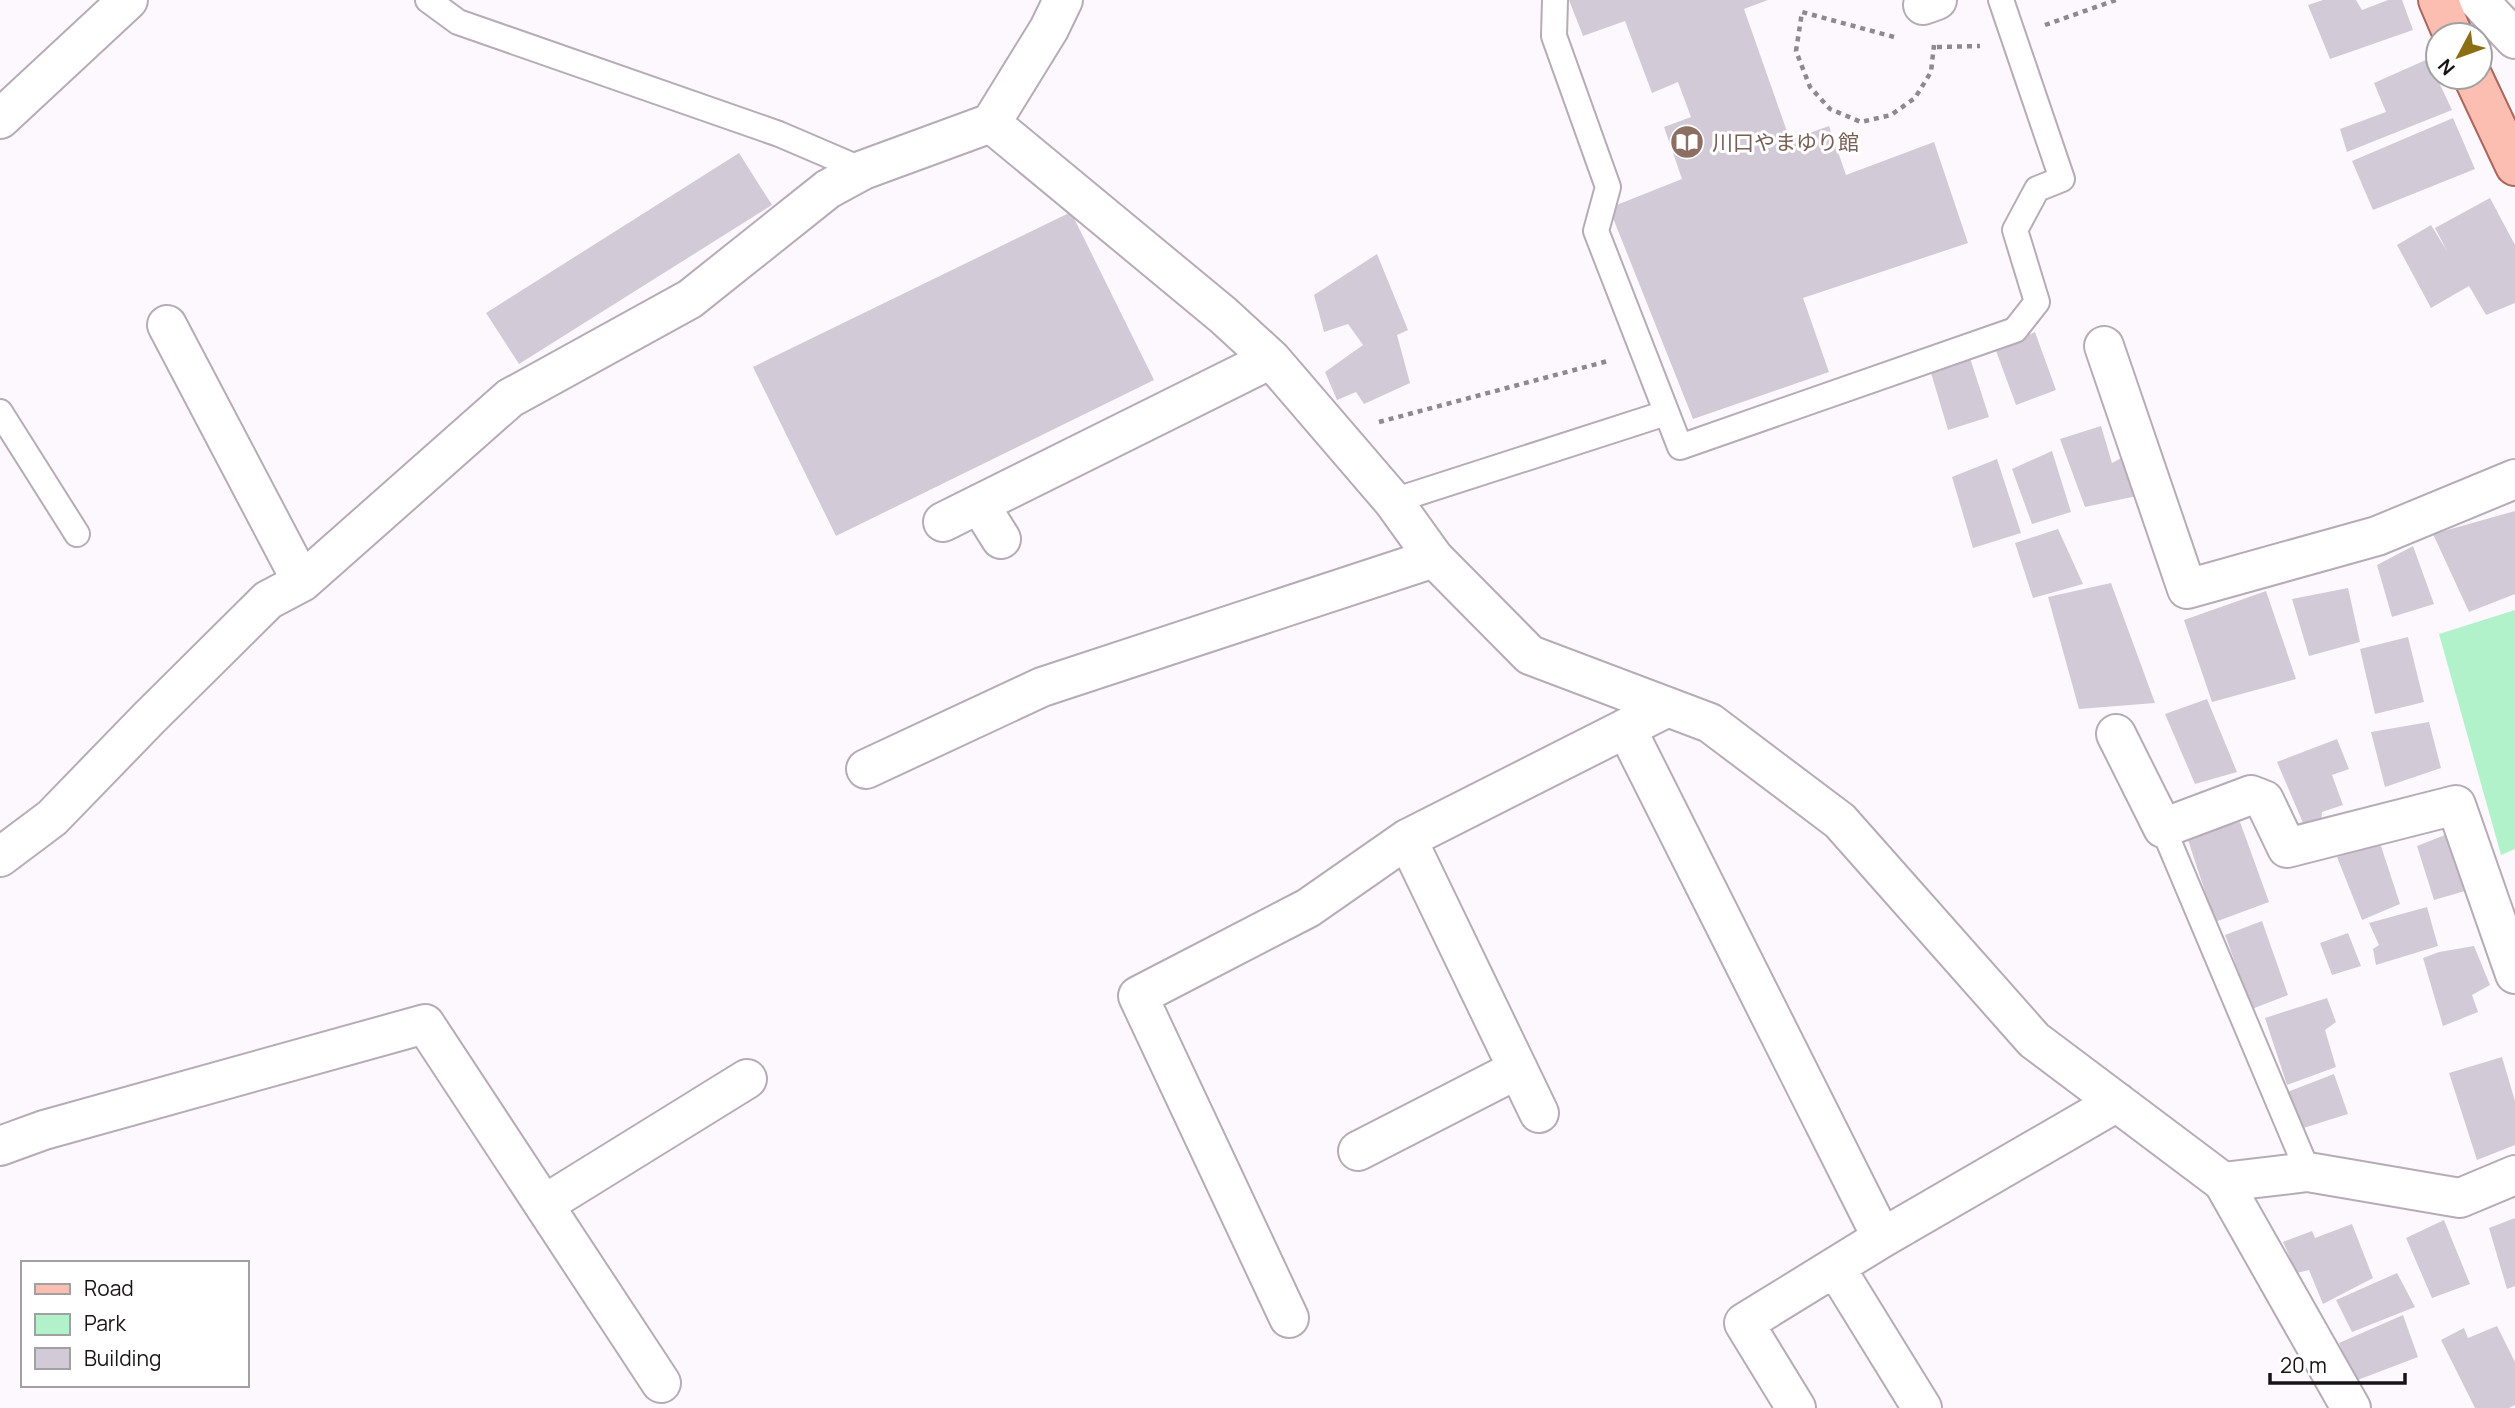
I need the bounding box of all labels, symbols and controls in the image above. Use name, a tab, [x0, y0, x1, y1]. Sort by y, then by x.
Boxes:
north arrow	[2424, 21, 2494, 91]
text: N	[2432, 53, 2460, 81]
library icon: 川口やまゆり館	[1668, 123, 1706, 161]
place label: 川口やまゆり館	[1712, 128, 1859, 156]
legend	[21, 1261, 248, 1387]
text: Road	[84, 1274, 134, 1302]
text: Park	[84, 1309, 126, 1337]
scale bar	[2270, 1342, 2405, 1386]
text: Building	[84, 1344, 161, 1372]
text: 20 m	[2280, 1351, 2327, 1379]

